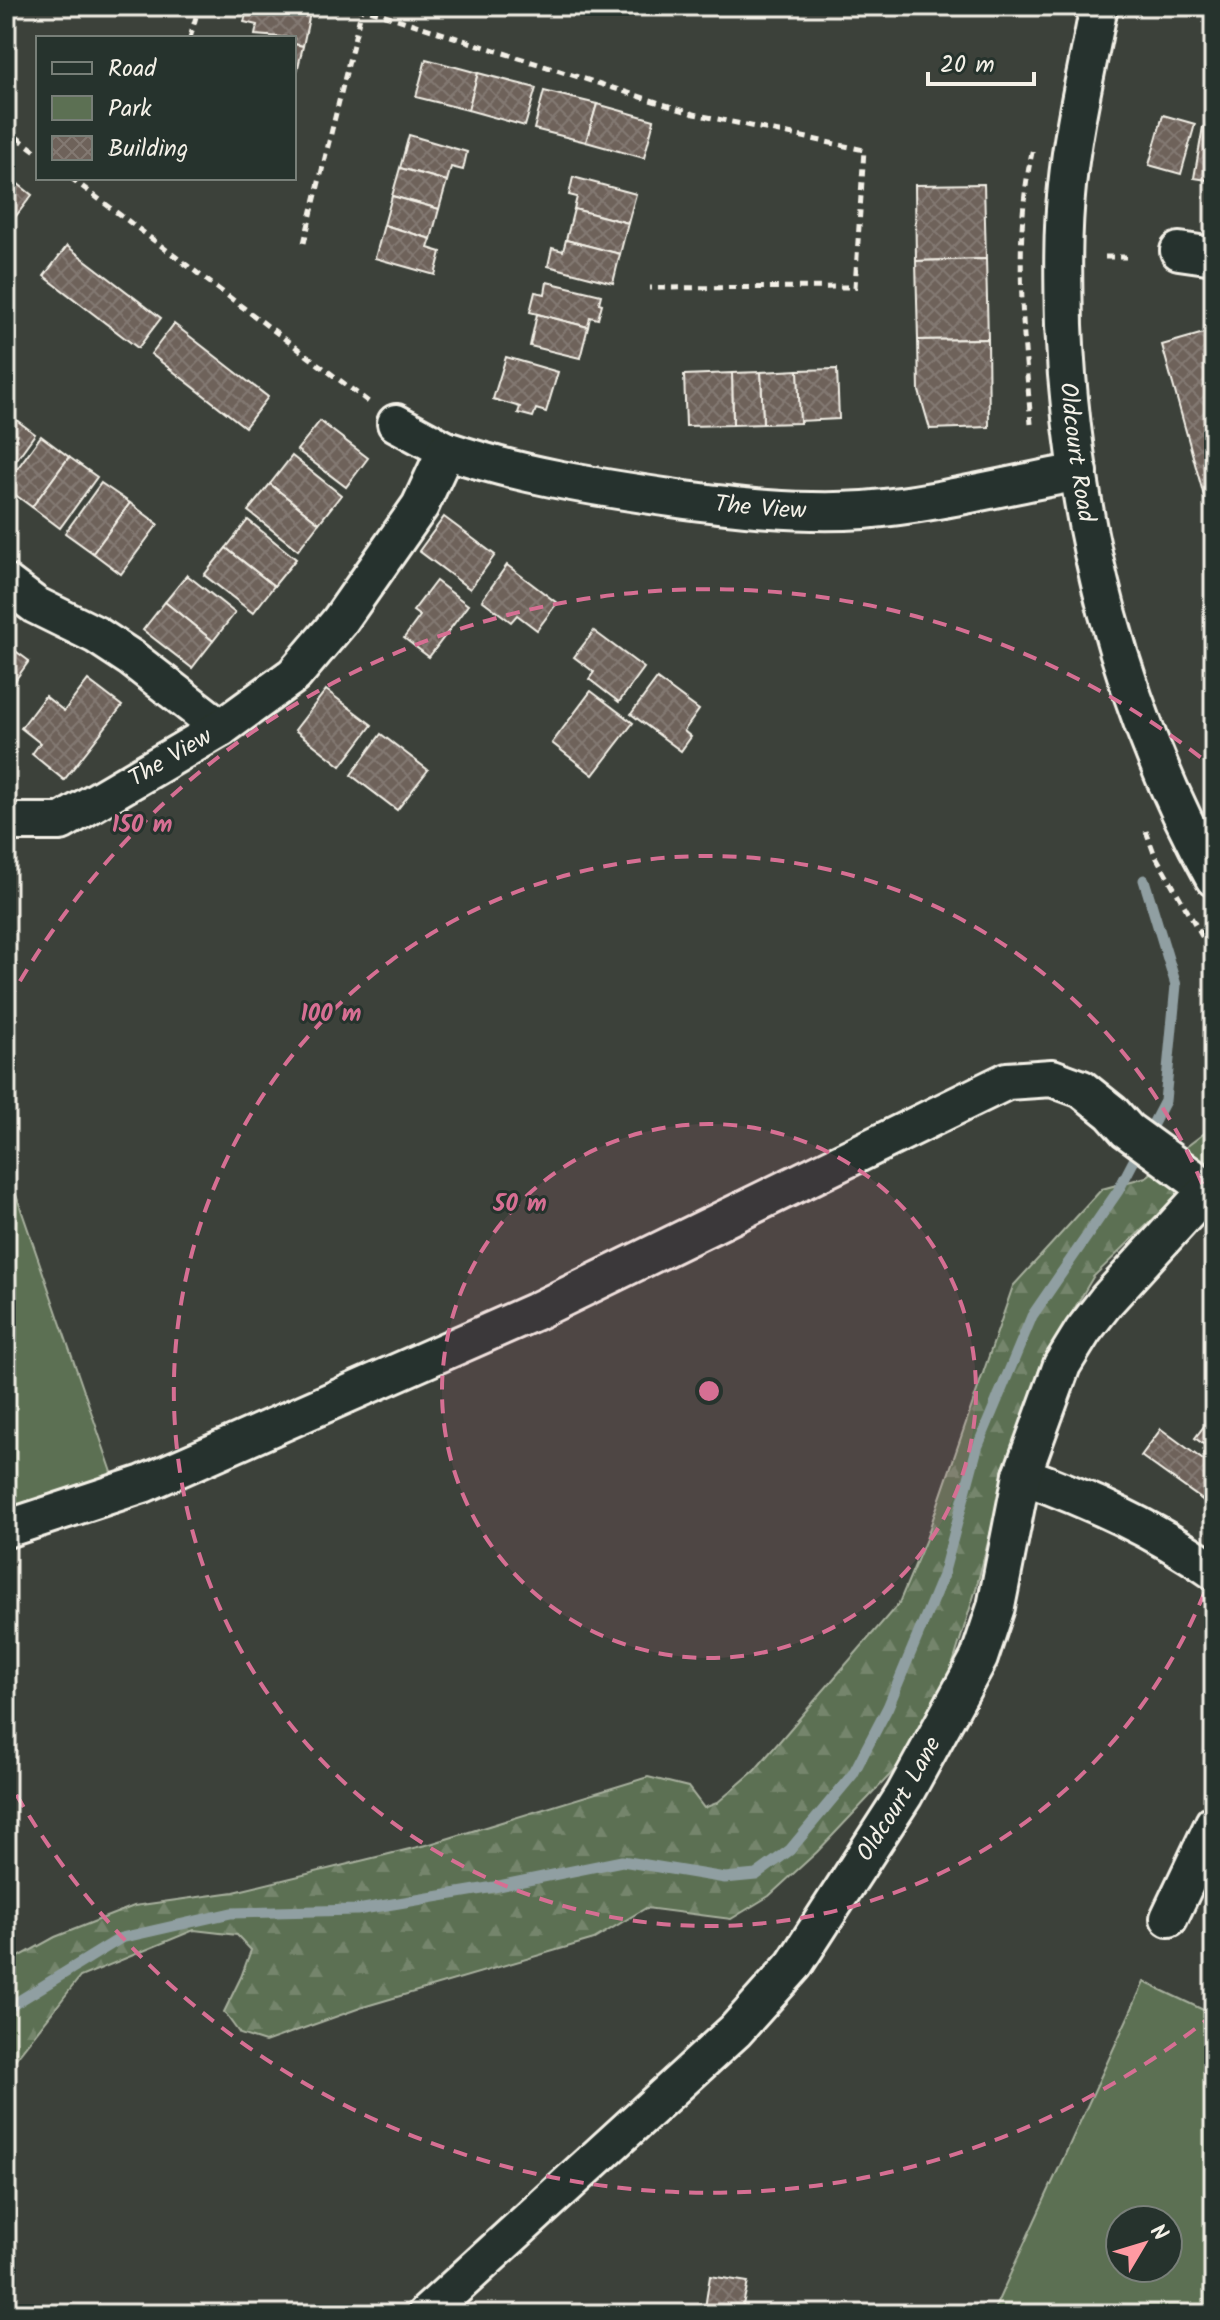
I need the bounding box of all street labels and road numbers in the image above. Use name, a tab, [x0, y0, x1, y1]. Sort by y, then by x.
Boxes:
street label: Oldcourt Road	[1048, 381, 1106, 526]
street label: The View	[713, 484, 808, 530]
street label: The View	[121, 717, 221, 798]
street label: Oldcourt Lane	[846, 1729, 952, 1870]

